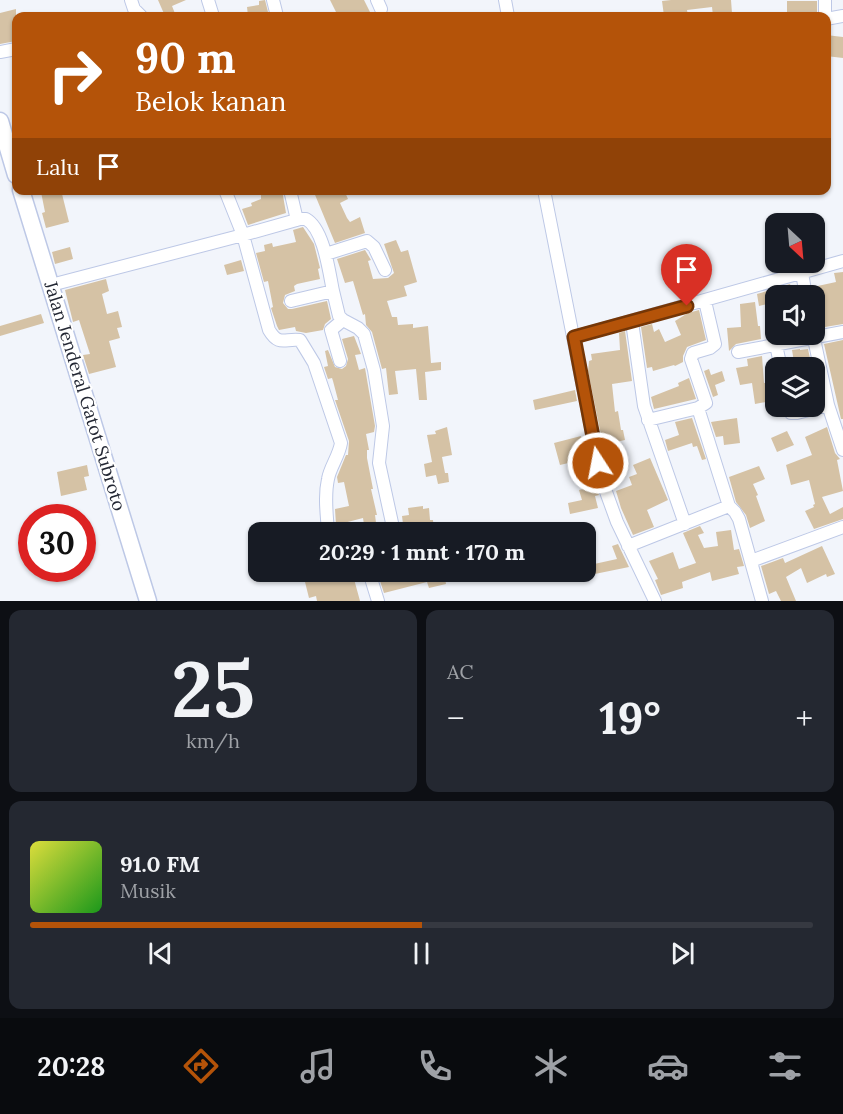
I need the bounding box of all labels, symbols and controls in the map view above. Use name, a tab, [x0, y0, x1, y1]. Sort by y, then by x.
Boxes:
text: 90 m	[135, 31, 236, 85]
icon: right	[36, 36, 114, 114]
text: Belok kanan	[135, 84, 286, 118]
icon: arrive	[92, 150, 125, 183]
text: Lalu	[36, 153, 80, 181]
north arrow	[765, 213, 825, 273]
map controls	[765, 213, 825, 417]
pin	[661, 244, 712, 306]
icon: arrive	[670, 253, 703, 286]
street label: Jalan Jenderal Gatot Subroto	[39, 277, 131, 513]
button: sound	[765, 285, 825, 345]
button: layers	[765, 357, 825, 417]
position arrow	[566, 431, 630, 495]
speed limit sign: 30	[18, 504, 96, 582]
text: 20:29 · 1 mnt · 170 m	[319, 538, 525, 566]
text: 25	[171, 639, 255, 738]
text: AC	[447, 659, 473, 684]
text: 19°	[599, 689, 661, 746]
text: −	[447, 697, 465, 739]
text: +	[795, 697, 813, 739]
text: km/h	[186, 728, 240, 753]
text: 91.0 FM	[120, 850, 200, 878]
text: Musik	[120, 878, 176, 903]
icon: previous	[144, 937, 177, 970]
icon: pause	[405, 937, 438, 970]
icon: next	[666, 937, 699, 970]
icon: directions	[180, 1045, 222, 1087]
icon: music	[297, 1045, 339, 1087]
icon: phone	[414, 1045, 456, 1087]
icon: climate	[530, 1045, 572, 1087]
icon: car	[647, 1045, 689, 1087]
icon: filters	[764, 1045, 806, 1087]
text: 20:28	[37, 1049, 106, 1083]

